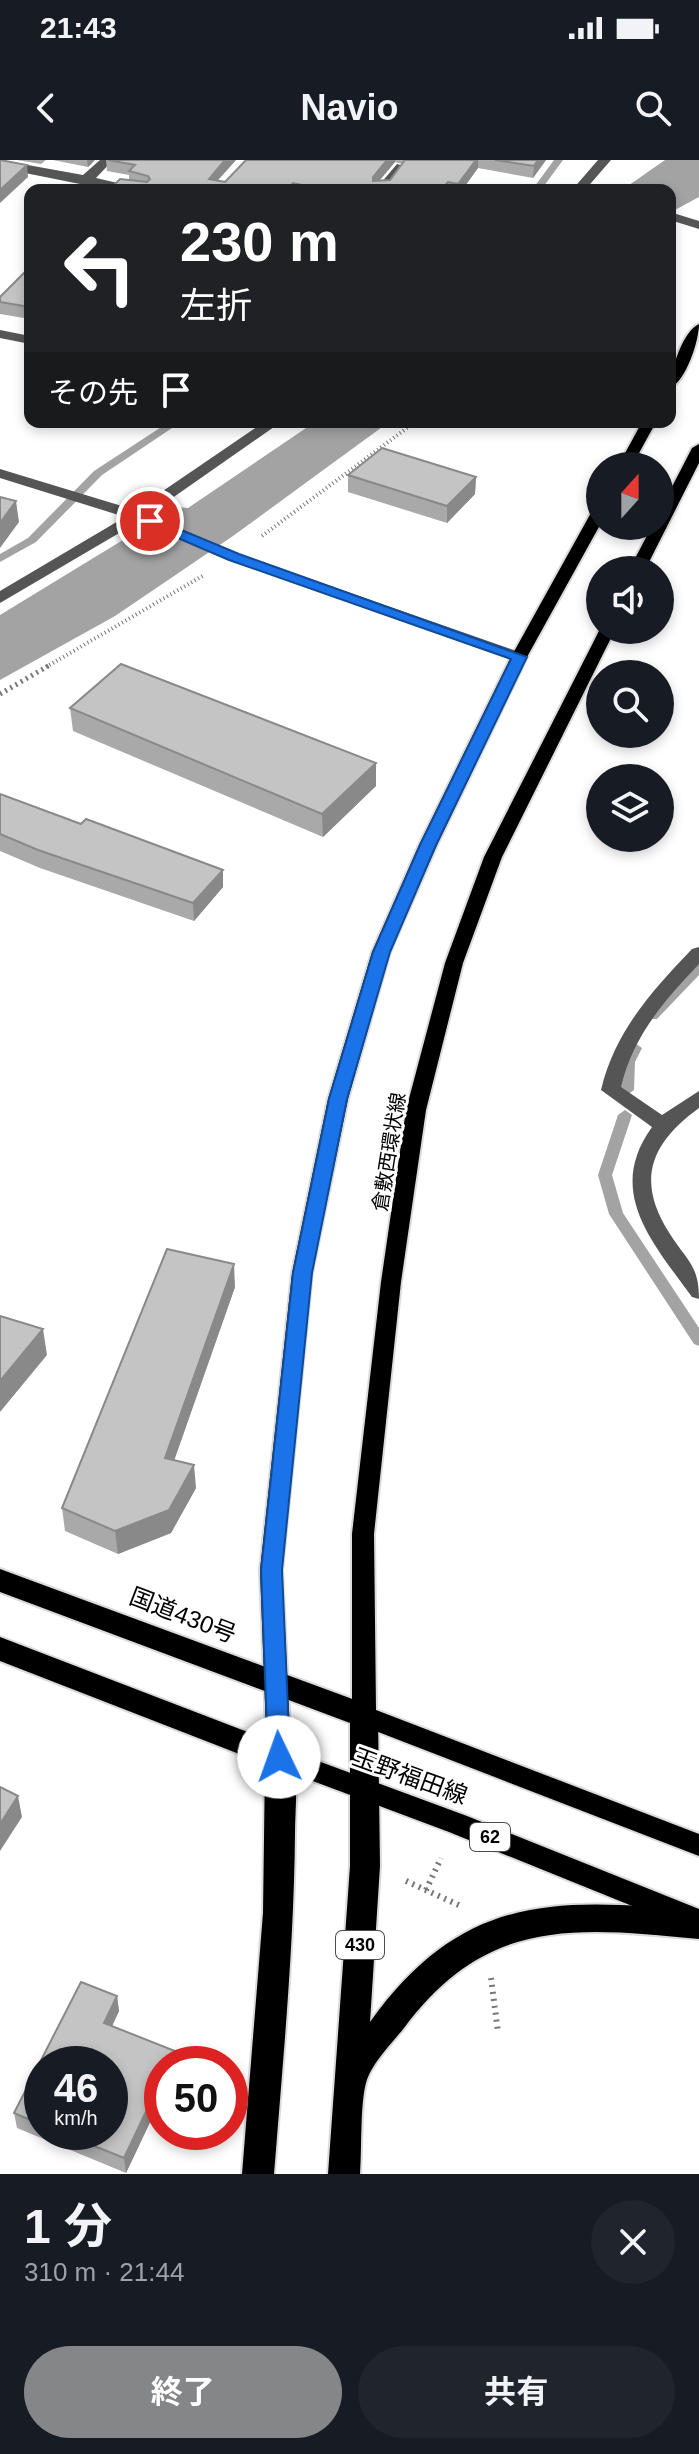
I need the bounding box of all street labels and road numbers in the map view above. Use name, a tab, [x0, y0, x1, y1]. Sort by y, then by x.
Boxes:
street label: 倉敷西環状線	[369, 1091, 409, 1213]
street label: 国道430号	[126, 1582, 240, 1648]
street label: 玉野福田線	[349, 1743, 471, 1809]
road number: 62	[470, 1823, 510, 1851]
road number: 430	[336, 1931, 384, 1959]

